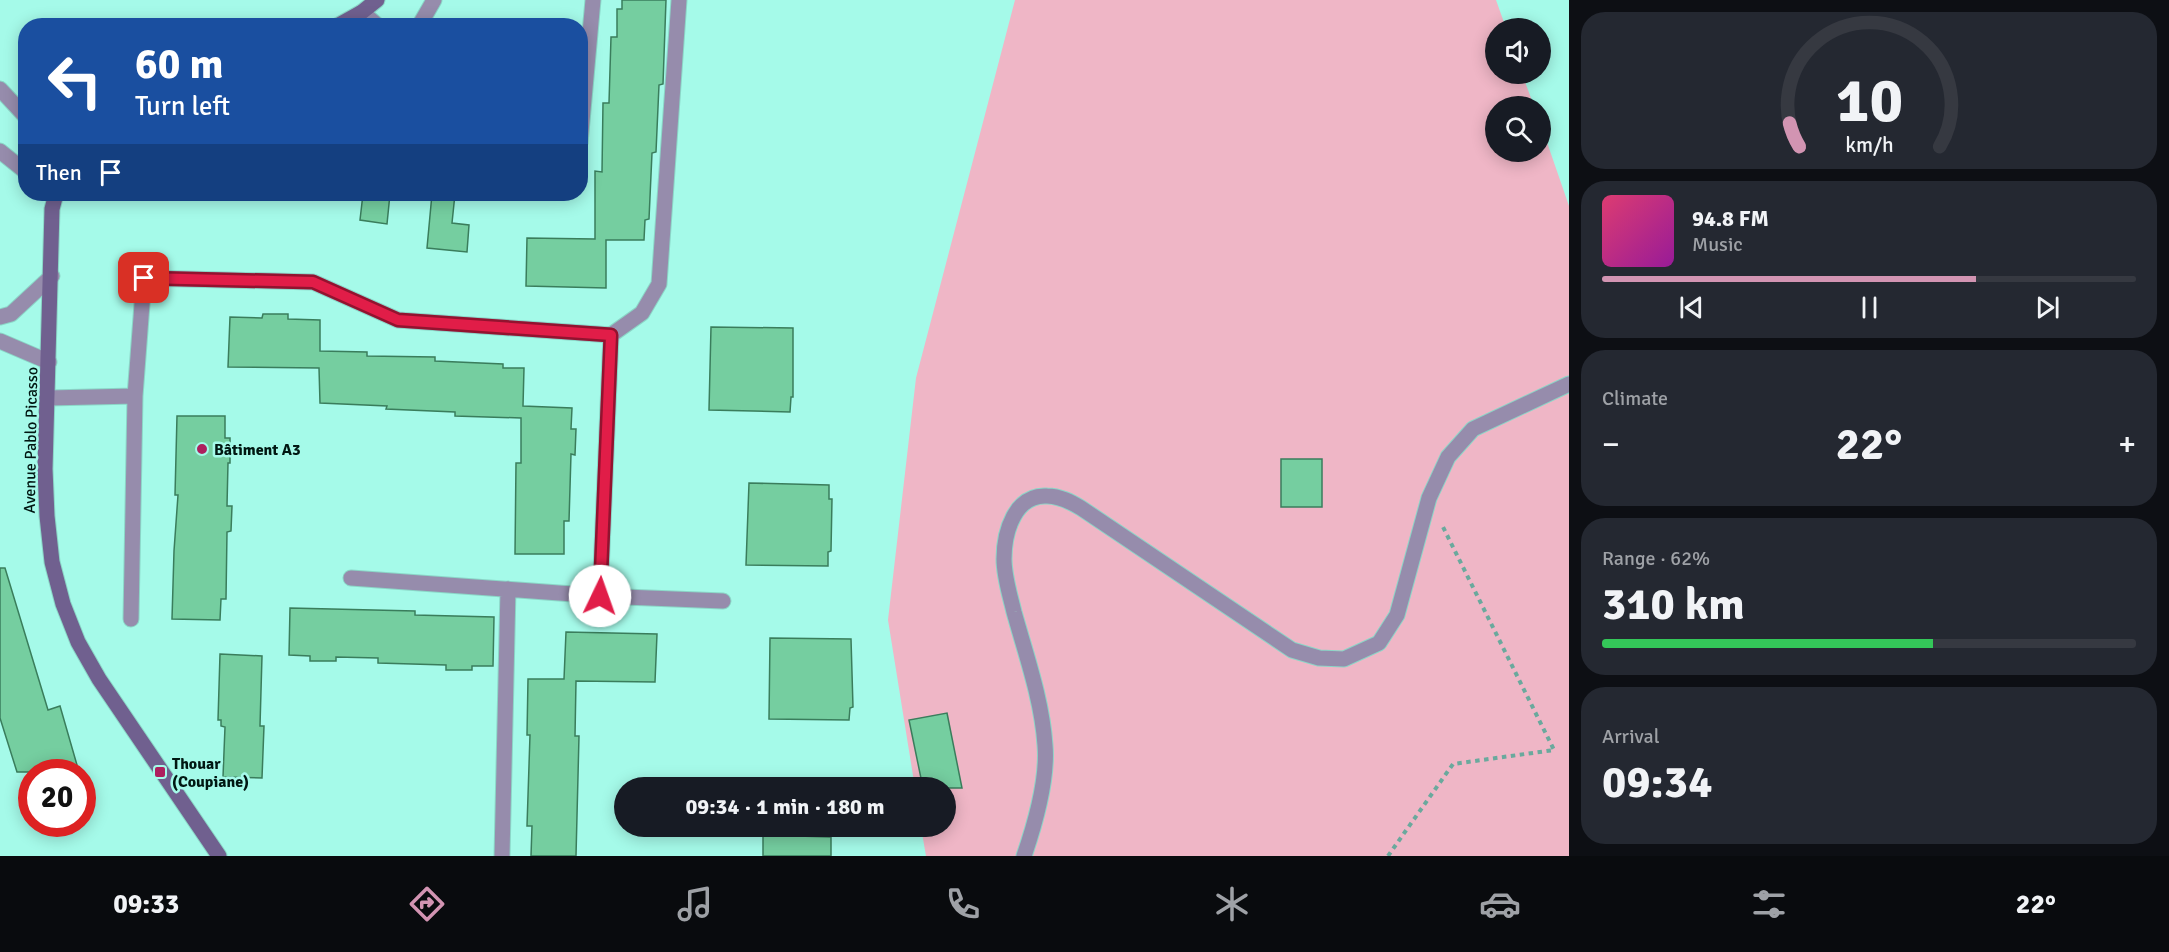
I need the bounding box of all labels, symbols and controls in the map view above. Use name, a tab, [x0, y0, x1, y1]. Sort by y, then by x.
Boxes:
map controls	[1485, 18, 1551, 162]
button: sound	[1485, 18, 1551, 84]
text: 60 m	[135, 39, 224, 90]
icon: left	[36, 42, 114, 120]
text: 10	[1835, 63, 1903, 140]
text: Turn left	[135, 90, 230, 123]
button: search	[1485, 96, 1551, 162]
text: km/h	[1845, 133, 1893, 159]
icon: arrive	[94, 156, 127, 189]
text: Then	[36, 159, 82, 186]
text: 94.8 FM	[1692, 205, 1769, 232]
text: Music	[1692, 232, 1743, 257]
pin	[118, 252, 169, 303]
icon: arrive	[127, 261, 160, 294]
icon: previous	[1675, 291, 1708, 324]
icon: pause	[1853, 291, 1886, 324]
icon: next	[2031, 291, 2064, 324]
street label: Avenue Pablo Picasso	[20, 367, 42, 513]
text: Climate	[1602, 386, 1668, 411]
text: 22°	[1836, 417, 1902, 472]
text: −	[1602, 424, 1620, 465]
text: +	[2118, 424, 2136, 465]
place label: Bâtiment A3	[214, 440, 301, 460]
marker: Bâtiment A3	[195, 442, 209, 456]
text: Range · 62%	[1602, 546, 1710, 571]
position arrow	[568, 564, 632, 628]
text: 310 km	[1602, 577, 1745, 632]
text: Arrival	[1602, 724, 1660, 749]
place label: Thouar (Coupiane)	[172, 754, 249, 792]
text: 09:34	[1602, 755, 1712, 810]
speed limit sign: 20	[18, 759, 96, 837]
marker: Thouar (Coupiane)	[153, 765, 167, 779]
text: 09:34 · 1 min · 180 m	[685, 793, 885, 820]
icon: directions	[406, 883, 448, 925]
icon: music	[674, 883, 716, 925]
icon: phone	[942, 883, 984, 925]
icon: climate	[1211, 883, 1253, 925]
icon: car	[1479, 883, 1521, 925]
icon: filters	[1748, 883, 1790, 925]
text: 09:33	[113, 888, 179, 921]
text: 22°	[2016, 888, 2056, 921]

